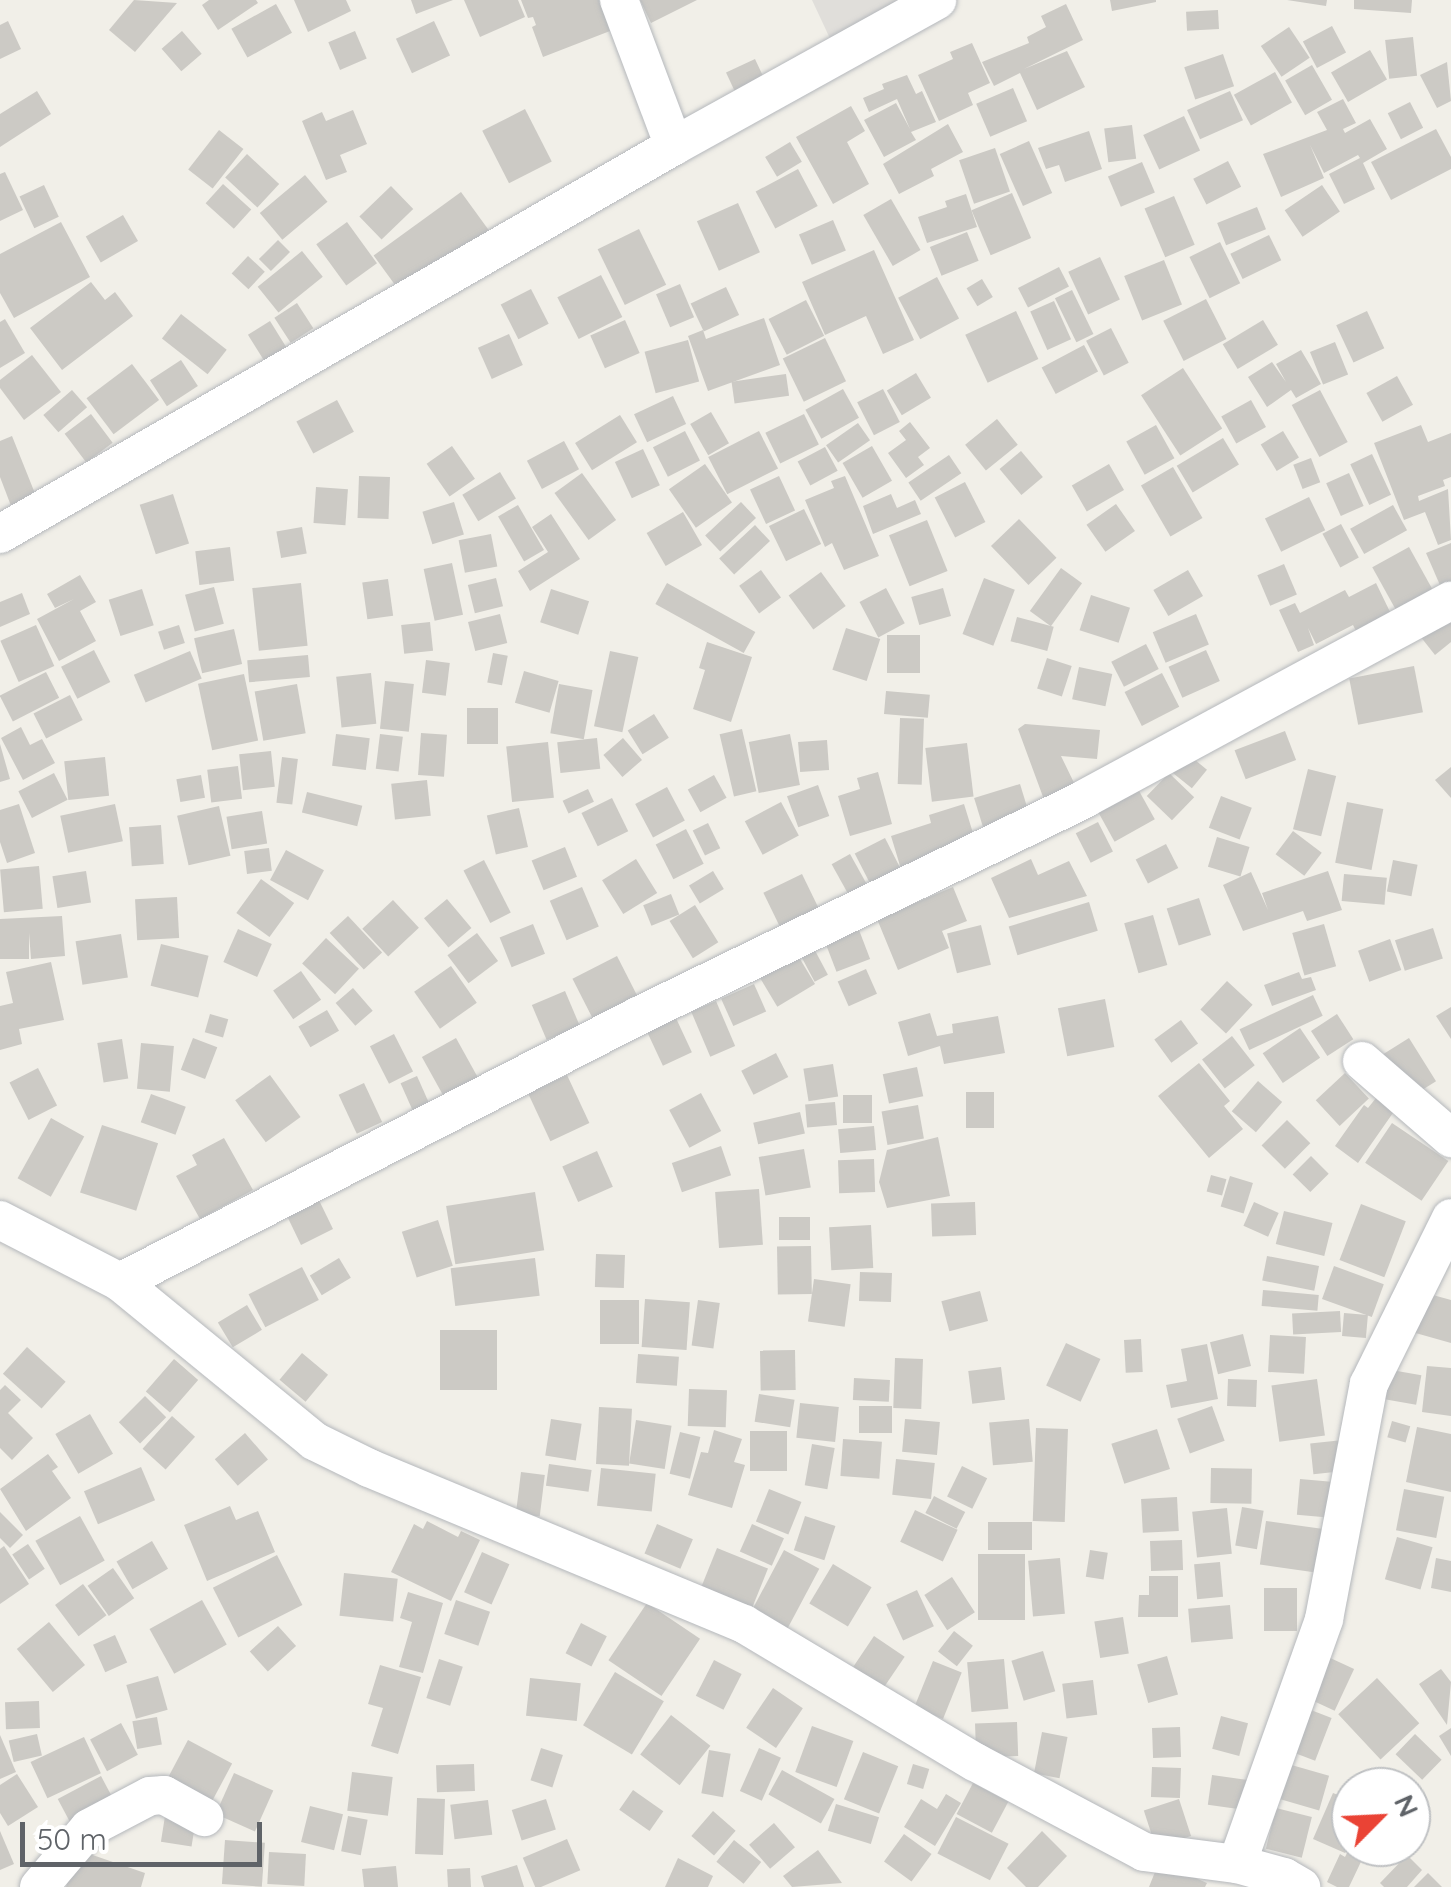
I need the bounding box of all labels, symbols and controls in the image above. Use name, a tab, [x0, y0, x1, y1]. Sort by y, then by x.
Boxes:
north arrow	[1331, 1767, 1431, 1867]
text: N	[1387, 1789, 1427, 1822]
scale bar	[25, 1802, 268, 1864]
text: 50 m	[37, 1820, 107, 1858]

